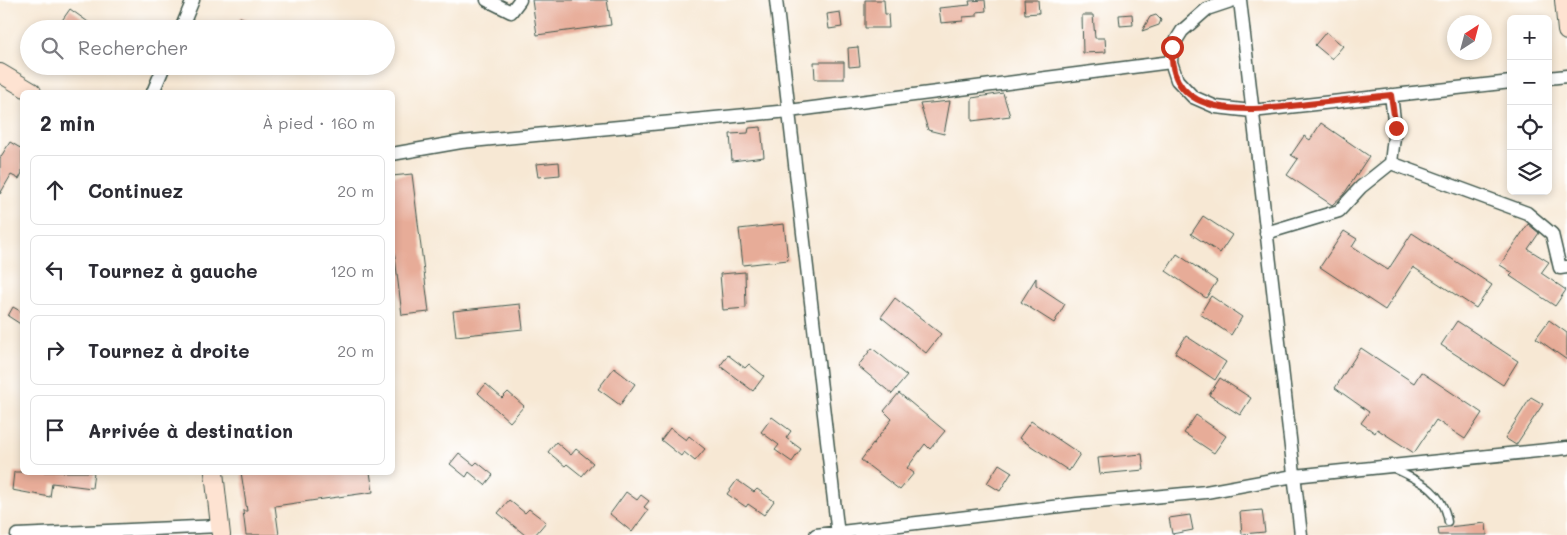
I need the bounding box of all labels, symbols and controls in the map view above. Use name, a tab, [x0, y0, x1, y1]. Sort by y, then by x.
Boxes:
north arrow	[1447, 15, 1492, 60]
map controls	[1507, 15, 1552, 195]
button: +	[1507, 15, 1552, 60]
search box	[20, 20, 395, 75]
icon: search	[38, 34, 66, 62]
text: Rechercher	[78, 35, 188, 60]
route start	[1161, 36, 1184, 59]
button: −	[1507, 60, 1552, 105]
button: locate	[1507, 105, 1552, 150]
text: 2 min	[40, 109, 95, 136]
text: À pied · 160 m	[262, 112, 375, 133]
route end	[1385, 117, 1408, 140]
button: layers	[1507, 150, 1552, 195]
icon: ahead	[41, 176, 69, 204]
text: Continuez	[88, 178, 183, 203]
text: 20 m	[337, 180, 374, 201]
icon: left	[41, 256, 69, 284]
text: Tournez à gauche	[88, 258, 257, 283]
text: 120 m	[330, 260, 374, 281]
icon: right	[41, 336, 69, 364]
text: Tournez à droite	[88, 338, 250, 363]
text: 20 m	[337, 340, 374, 361]
icon: arrive	[41, 416, 69, 444]
text: Arrivée à destination	[88, 418, 293, 443]

